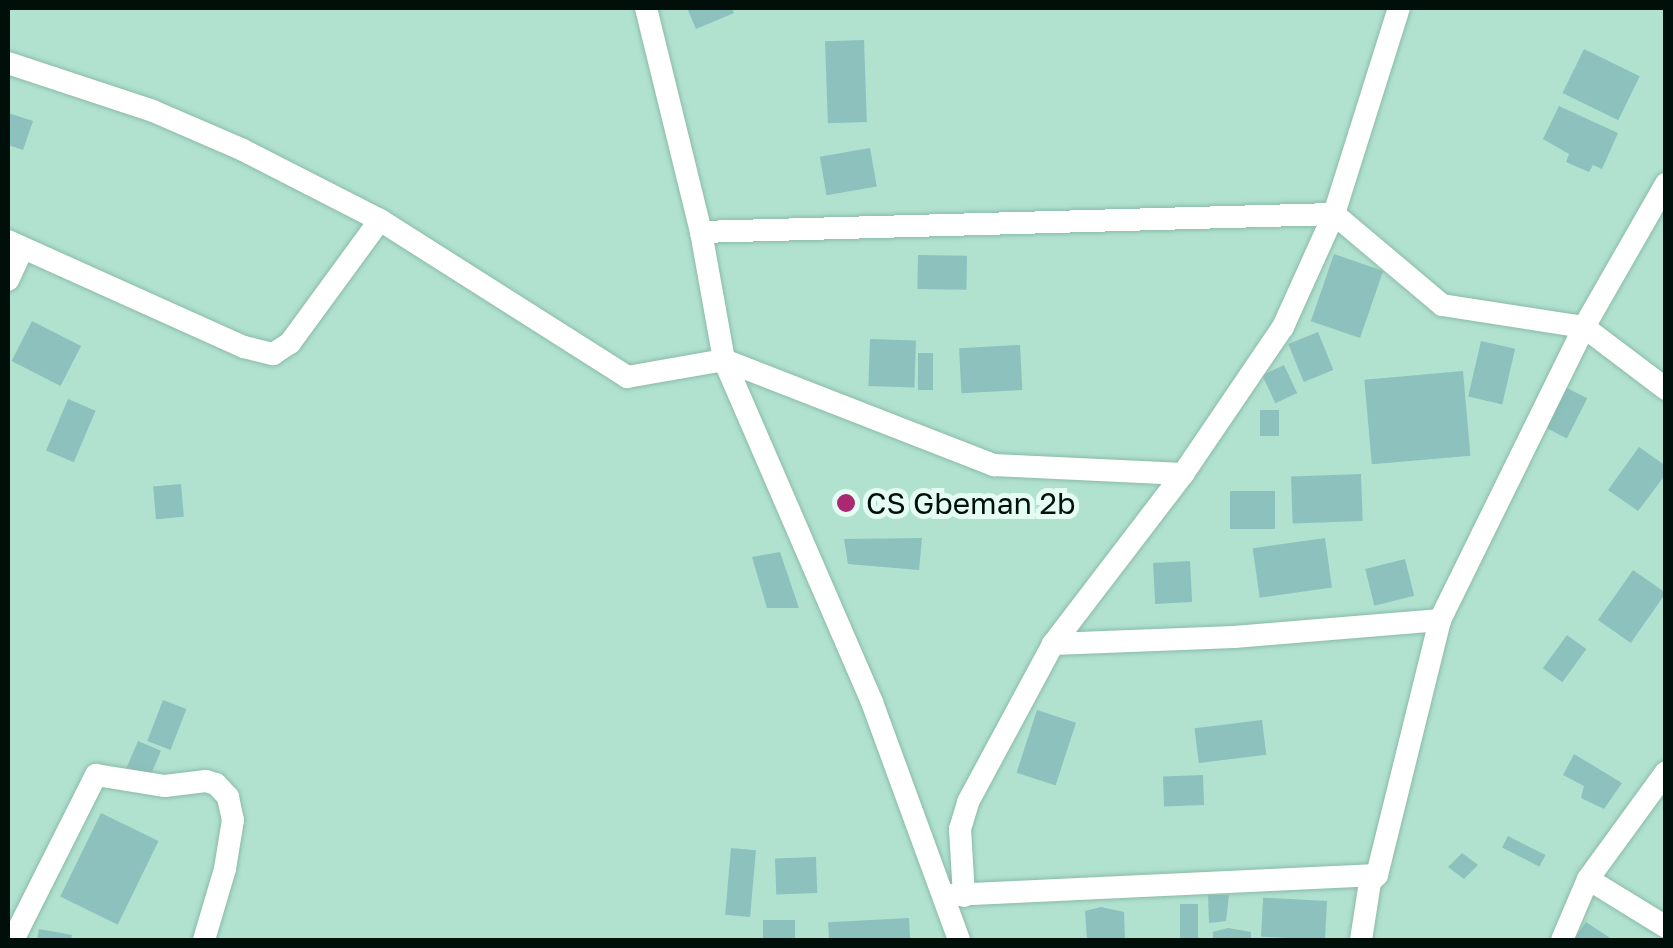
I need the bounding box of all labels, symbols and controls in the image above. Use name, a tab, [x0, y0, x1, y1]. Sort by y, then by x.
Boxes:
place label: CS Gbeman 2b	[866, 485, 1075, 521]
marker: CS Gbeman 2b	[835, 492, 857, 514]

